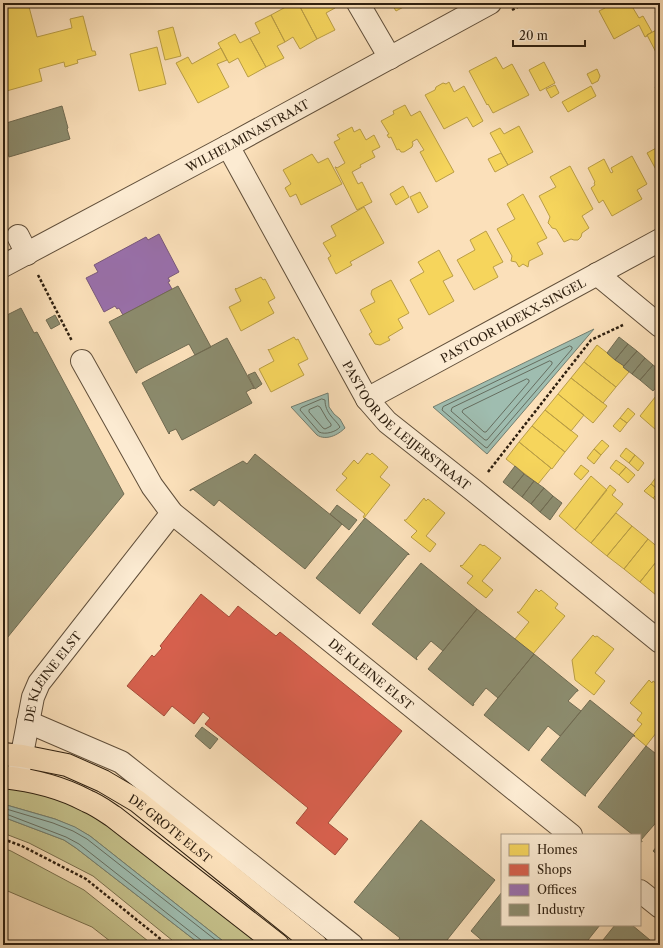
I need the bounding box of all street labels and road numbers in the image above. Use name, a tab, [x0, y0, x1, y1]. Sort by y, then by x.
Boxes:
street label: WILHELMINASTRAAT	[182, 96, 312, 175]
street label: PASTOOR HOEKX-SINGEL	[438, 274, 588, 365]
street label: PASTOOR DE LEIJERSTRAAT	[340, 358, 474, 493]
street label: DE KLEINE ELST	[21, 628, 84, 724]
street label: DE KLEINE ELST	[326, 635, 417, 713]
street label: DE GROTE ELST	[126, 790, 215, 866]

